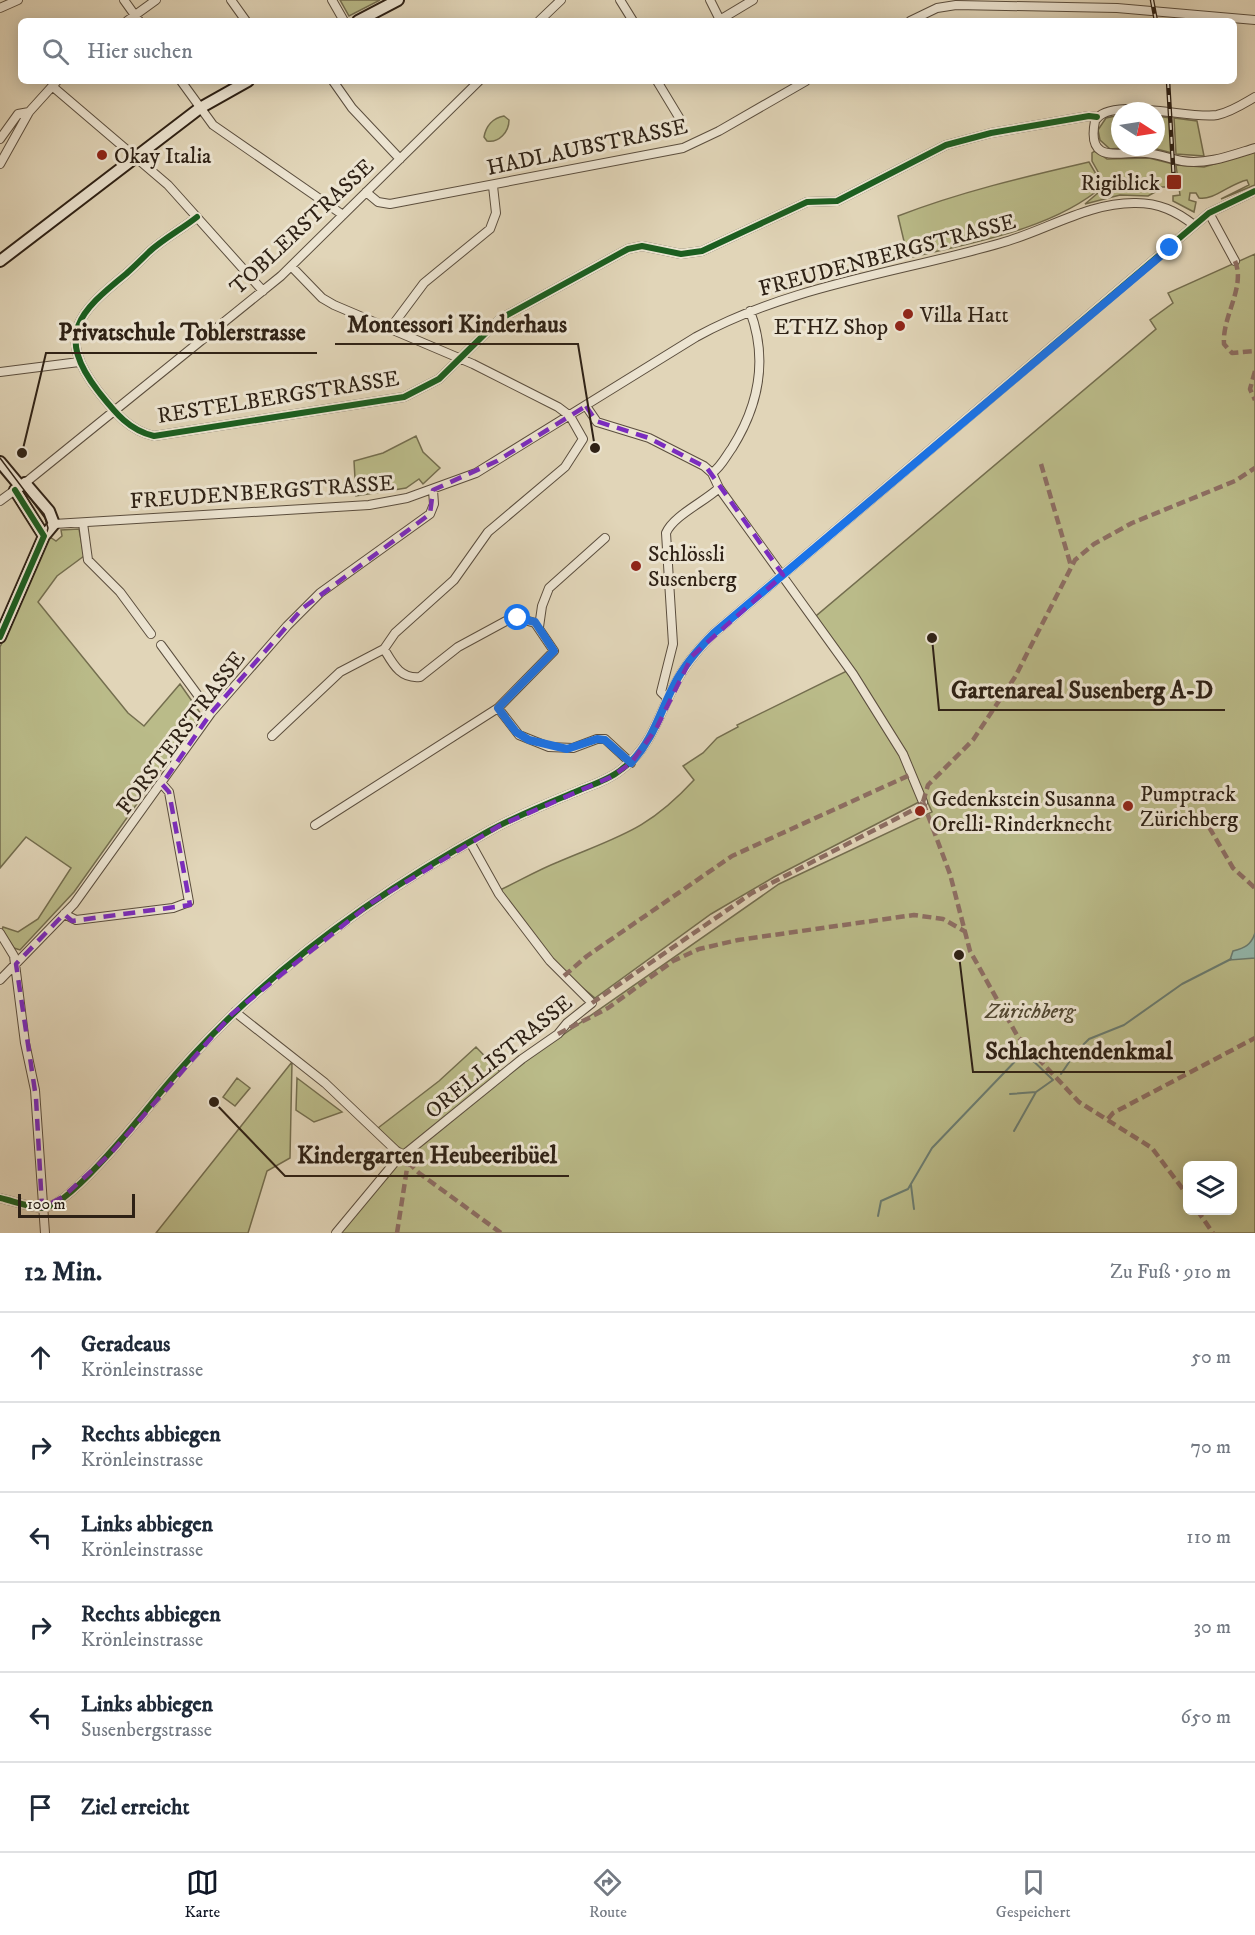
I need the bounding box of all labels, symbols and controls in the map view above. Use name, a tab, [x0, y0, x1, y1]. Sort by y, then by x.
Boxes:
search box	[18, 18, 1237, 84]
icon: search	[39, 35, 72, 68]
text: Hier suchen	[87, 38, 193, 65]
north arrow	[1111, 102, 1165, 156]
street label: HADLAUBSTRASSE	[484, 113, 690, 182]
place label: Okay Italia	[114, 143, 212, 170]
marker: Okay Italia	[95, 148, 109, 162]
street label: TOBLERSTRASSE	[224, 153, 380, 301]
place label: Rigiblick	[1080, 170, 1160, 197]
marker: Rigiblick	[1165, 173, 1183, 191]
street label: FREUDENBERGSTRASSE	[756, 208, 1019, 303]
route end	[1156, 234, 1182, 260]
callout: Montessori Kinderhaus	[335, 302, 578, 344]
place label: Villa Hatt	[919, 302, 1009, 329]
marker: Villa Hatt	[901, 307, 915, 321]
text: Montessori Kinderhaus	[347, 310, 567, 340]
callout: Privatschule Toblerstrasse	[46, 311, 317, 353]
place label: ETHZ Shop	[774, 314, 888, 341]
text: Privatschule Toblerstrasse	[58, 318, 306, 348]
marker: ETHZ Shop	[893, 319, 907, 333]
street label: RESTELBERGSTRASSE	[155, 365, 401, 430]
street label: FREUDENBERGSTRASSE	[129, 470, 395, 515]
place label: Schlössli Susenberg	[648, 541, 737, 593]
marker: Schlössli Susenberg	[629, 559, 643, 573]
route start	[504, 604, 530, 630]
street label: FORSTERSTRASSE	[111, 646, 251, 820]
callout: Gartenareal Susenberg A-D	[939, 668, 1225, 710]
text: Gartenareal Susenberg A-D	[951, 676, 1213, 706]
place label: Pumptrack Zürichberg	[1140, 781, 1238, 833]
place label: Gedenkstein Susanna Orelli-Rinderknecht	[932, 786, 1116, 838]
marker: Pumptrack Zürichberg	[1121, 799, 1135, 813]
marker: Gedenkstein Susanna Orelli-Rinderknecht	[913, 804, 927, 818]
street label: ORELLISTRASSE	[420, 989, 578, 1125]
park label: Zürichberg	[984, 998, 1077, 1025]
callout: Schlachtendenkmal	[973, 1030, 1185, 1072]
text: Schlachtendenkmal	[985, 1037, 1174, 1067]
callout: Kindergarten Heubeeribüel	[285, 1134, 569, 1176]
text: Kindergarten Heubeeribüel	[297, 1141, 558, 1171]
map controls	[1183, 1161, 1237, 1215]
button: layers	[1183, 1161, 1237, 1215]
scale bar	[18, 1191, 135, 1218]
text: 100 m	[27, 1194, 66, 1214]
text: 12 Min.	[24, 1256, 102, 1289]
text: Zu Fuß · 910 m	[1110, 1260, 1231, 1285]
text: Geradeaus	[81, 1331, 170, 1358]
icon: ahead	[24, 1341, 57, 1374]
text: 50 m	[1191, 1345, 1231, 1370]
text: Krönleinstrasse	[81, 1358, 203, 1383]
text: Rechts abbiegen	[81, 1421, 221, 1448]
icon: right	[24, 1431, 57, 1464]
text: 70 m	[1190, 1435, 1231, 1460]
text: Krönleinstrasse	[81, 1448, 203, 1473]
text: Links abbiegen	[81, 1511, 213, 1538]
icon: left	[24, 1521, 57, 1554]
text: 110 m	[1186, 1525, 1231, 1550]
text: Krönleinstrasse	[81, 1538, 203, 1563]
text: Rechts abbiegen	[81, 1601, 221, 1628]
icon: right	[24, 1611, 57, 1644]
text: 30 m	[1193, 1615, 1231, 1640]
text: Krönleinstrasse	[81, 1628, 203, 1653]
text: Links abbiegen	[81, 1691, 213, 1718]
icon: left	[24, 1701, 57, 1734]
text: 650 m	[1181, 1705, 1231, 1730]
text: Susenbergstrasse	[81, 1718, 212, 1743]
icon: arrive	[24, 1791, 57, 1824]
text: Ziel erreicht	[81, 1794, 189, 1821]
tab: Karte	[184, 1866, 220, 1922]
tab: Route	[589, 1866, 627, 1922]
tab: Gespeichert	[996, 1866, 1071, 1922]

